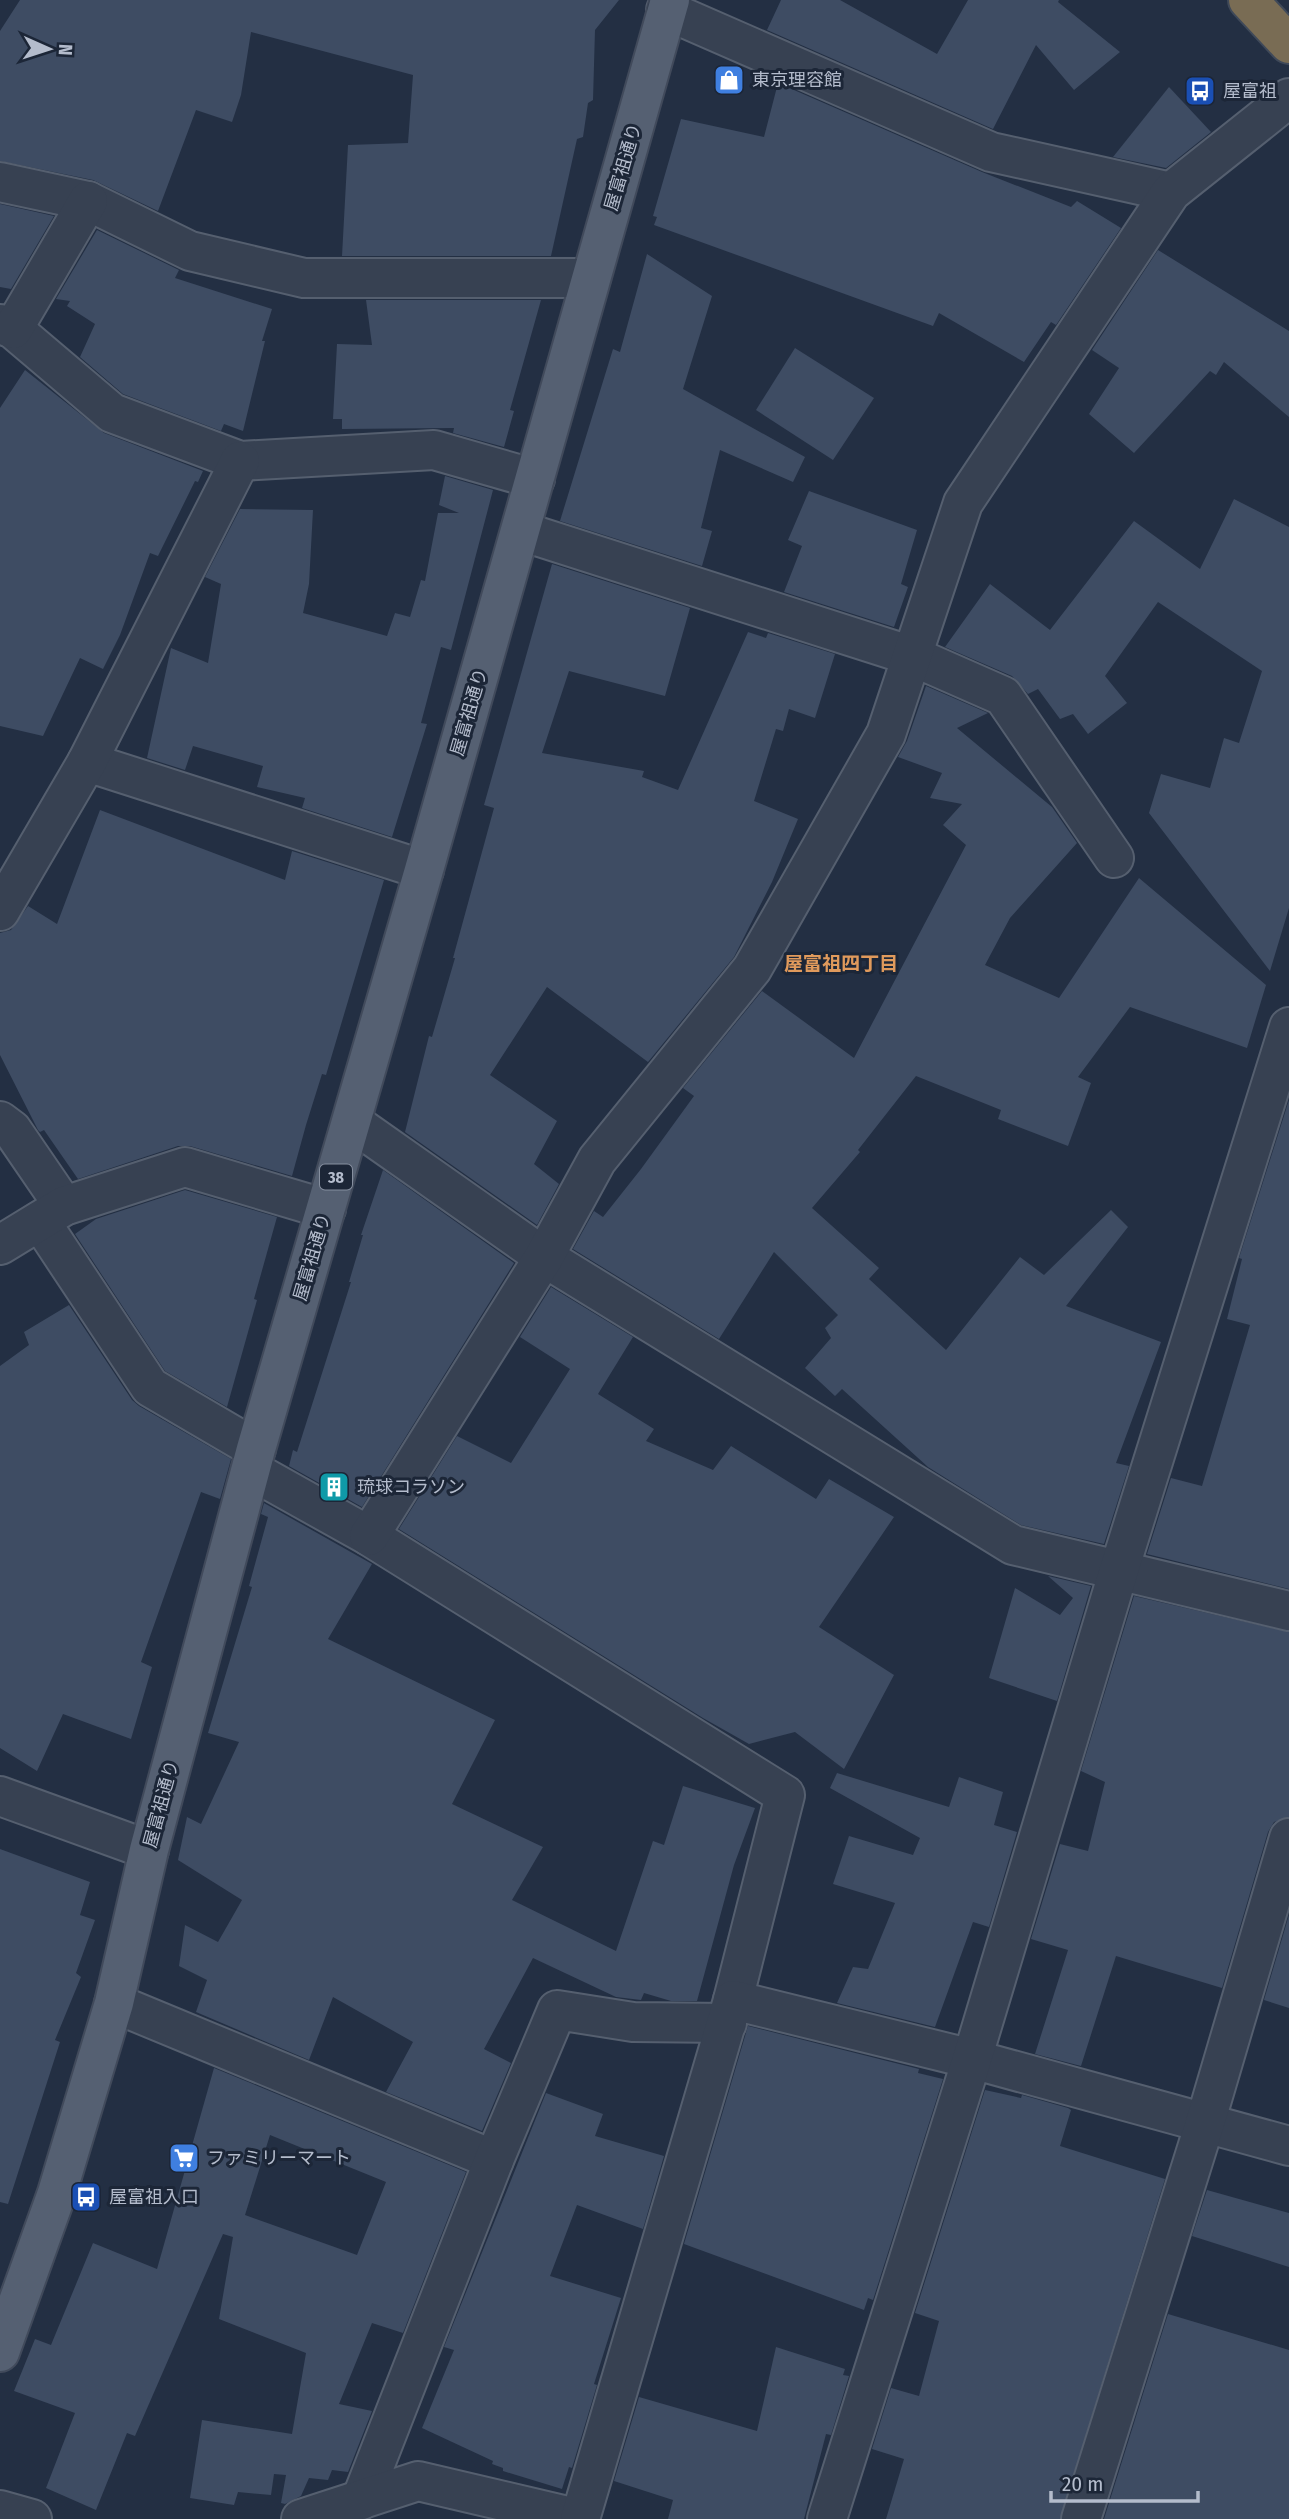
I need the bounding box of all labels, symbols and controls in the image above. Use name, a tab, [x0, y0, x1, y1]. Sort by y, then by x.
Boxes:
north arrow	[14, 14, 84, 84]
text: N	[54, 44, 77, 56]
shop icon: 東京理容館	[712, 63, 746, 97]
place label: 東京理容館	[752, 69, 842, 91]
bus stop icon: 屋富祖	[1183, 74, 1217, 108]
place label: 屋富祖	[1223, 80, 1277, 102]
street label: 屋富祖通り	[600, 121, 646, 213]
street label: 屋富祖通り	[446, 666, 492, 758]
district label: 屋富祖四丁目	[784, 952, 898, 975]
road number: 38	[320, 1164, 352, 1190]
street label: 屋富祖通り	[289, 1211, 335, 1303]
building icon: 琉球コラソン	[317, 1470, 351, 1504]
place label: 琉球コラソン	[357, 1476, 465, 1498]
street label: 屋富祖通り	[139, 1758, 183, 1850]
supermarket icon: ファミリーマート	[167, 2141, 201, 2175]
place label: ファミリーマート	[207, 2147, 351, 2169]
bus stop icon: 屋富祖入口	[69, 2180, 103, 2214]
place label: 屋富祖入口	[109, 2186, 199, 2208]
scale bar	[1051, 2460, 1198, 2504]
text: 20 m	[1062, 2471, 1103, 2497]

